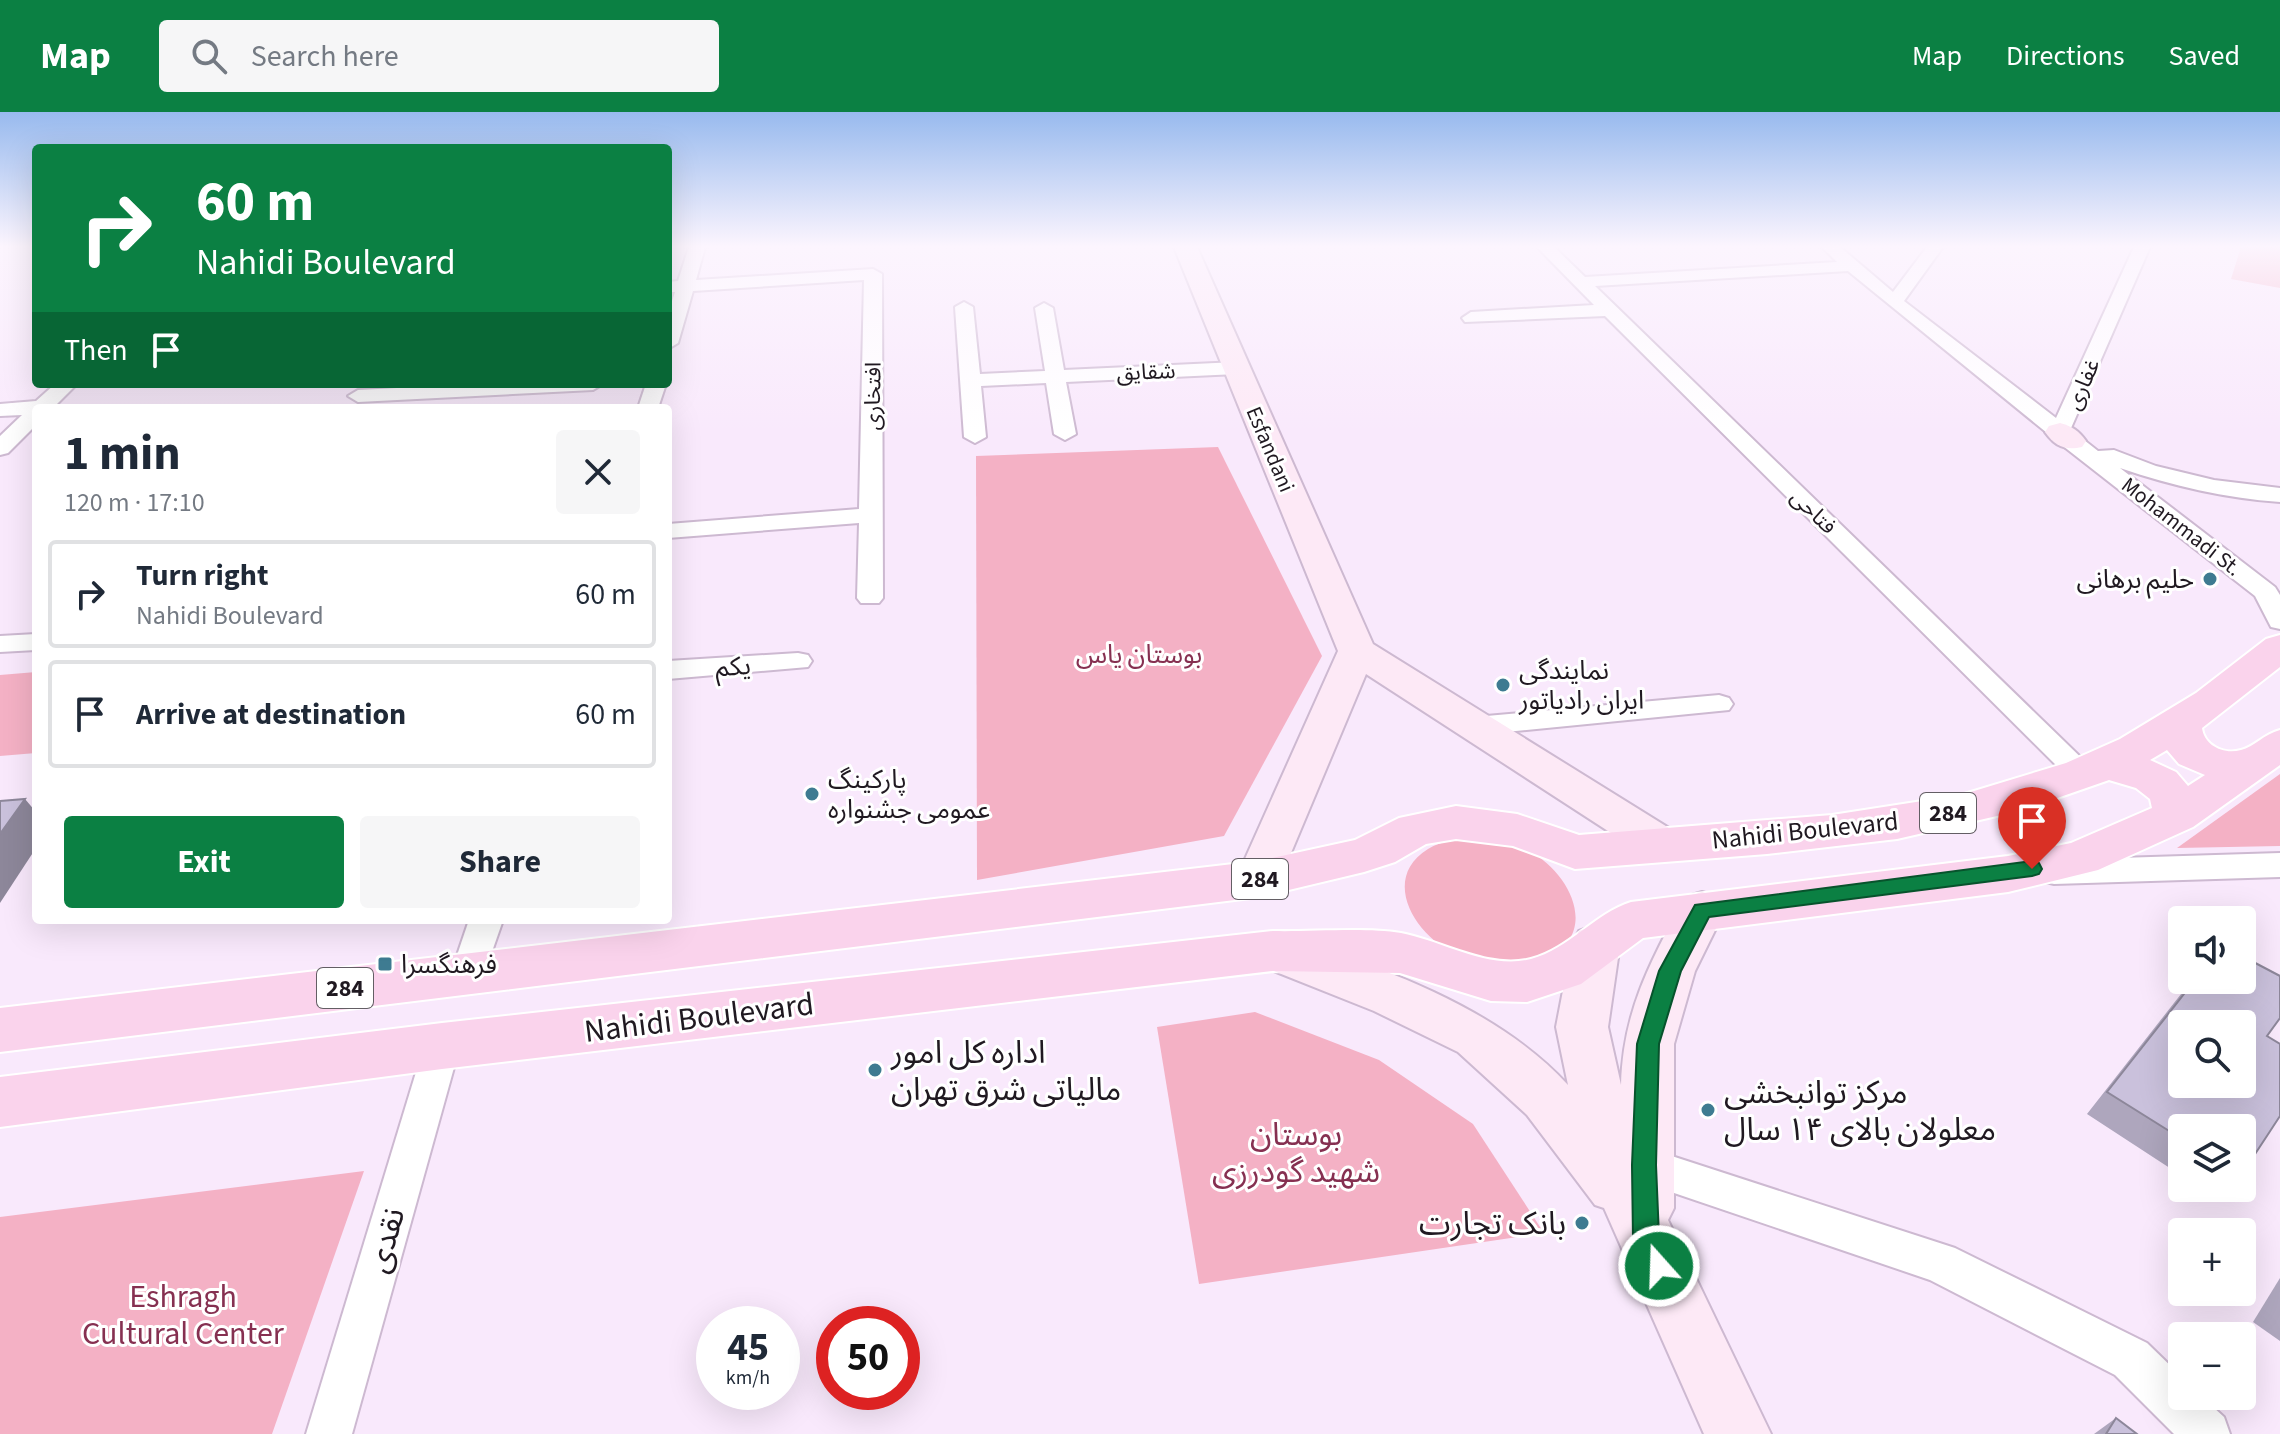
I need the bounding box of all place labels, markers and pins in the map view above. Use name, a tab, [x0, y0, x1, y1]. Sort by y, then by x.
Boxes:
place label: حلیم برهانی	[2077, 561, 2194, 599]
marker: حلیم برهانی	[2201, 570, 2219, 588]
place label: نمایندگی ایران رادیاتور	[1518, 652, 1644, 719]
marker: نمایندگی ایران رادیاتور	[1494, 676, 1512, 694]
place label: پارکینگ عمومی جشنواره	[828, 761, 990, 828]
marker: پارکینگ عمومی جشنواره	[803, 785, 821, 803]
pin	[1998, 787, 2066, 869]
place label: فرهنگسرا	[401, 946, 497, 983]
marker: فرهنگسرا	[376, 955, 394, 973]
place label: اداره کل امور مالیاتی شرق تهران	[890, 1030, 1121, 1113]
marker: اداره کل امور مالیاتی شرق تهران	[866, 1061, 884, 1079]
place label: مرکز توانبخشی معلولان بالای ۱۴ سال	[1724, 1070, 1996, 1153]
marker: مرکز توانبخشی معلولان بالای ۱۴ سال	[1699, 1101, 1717, 1119]
place label: بانک تجارت	[1419, 1201, 1566, 1247]
marker: بانک تجارت	[1573, 1214, 1591, 1232]

